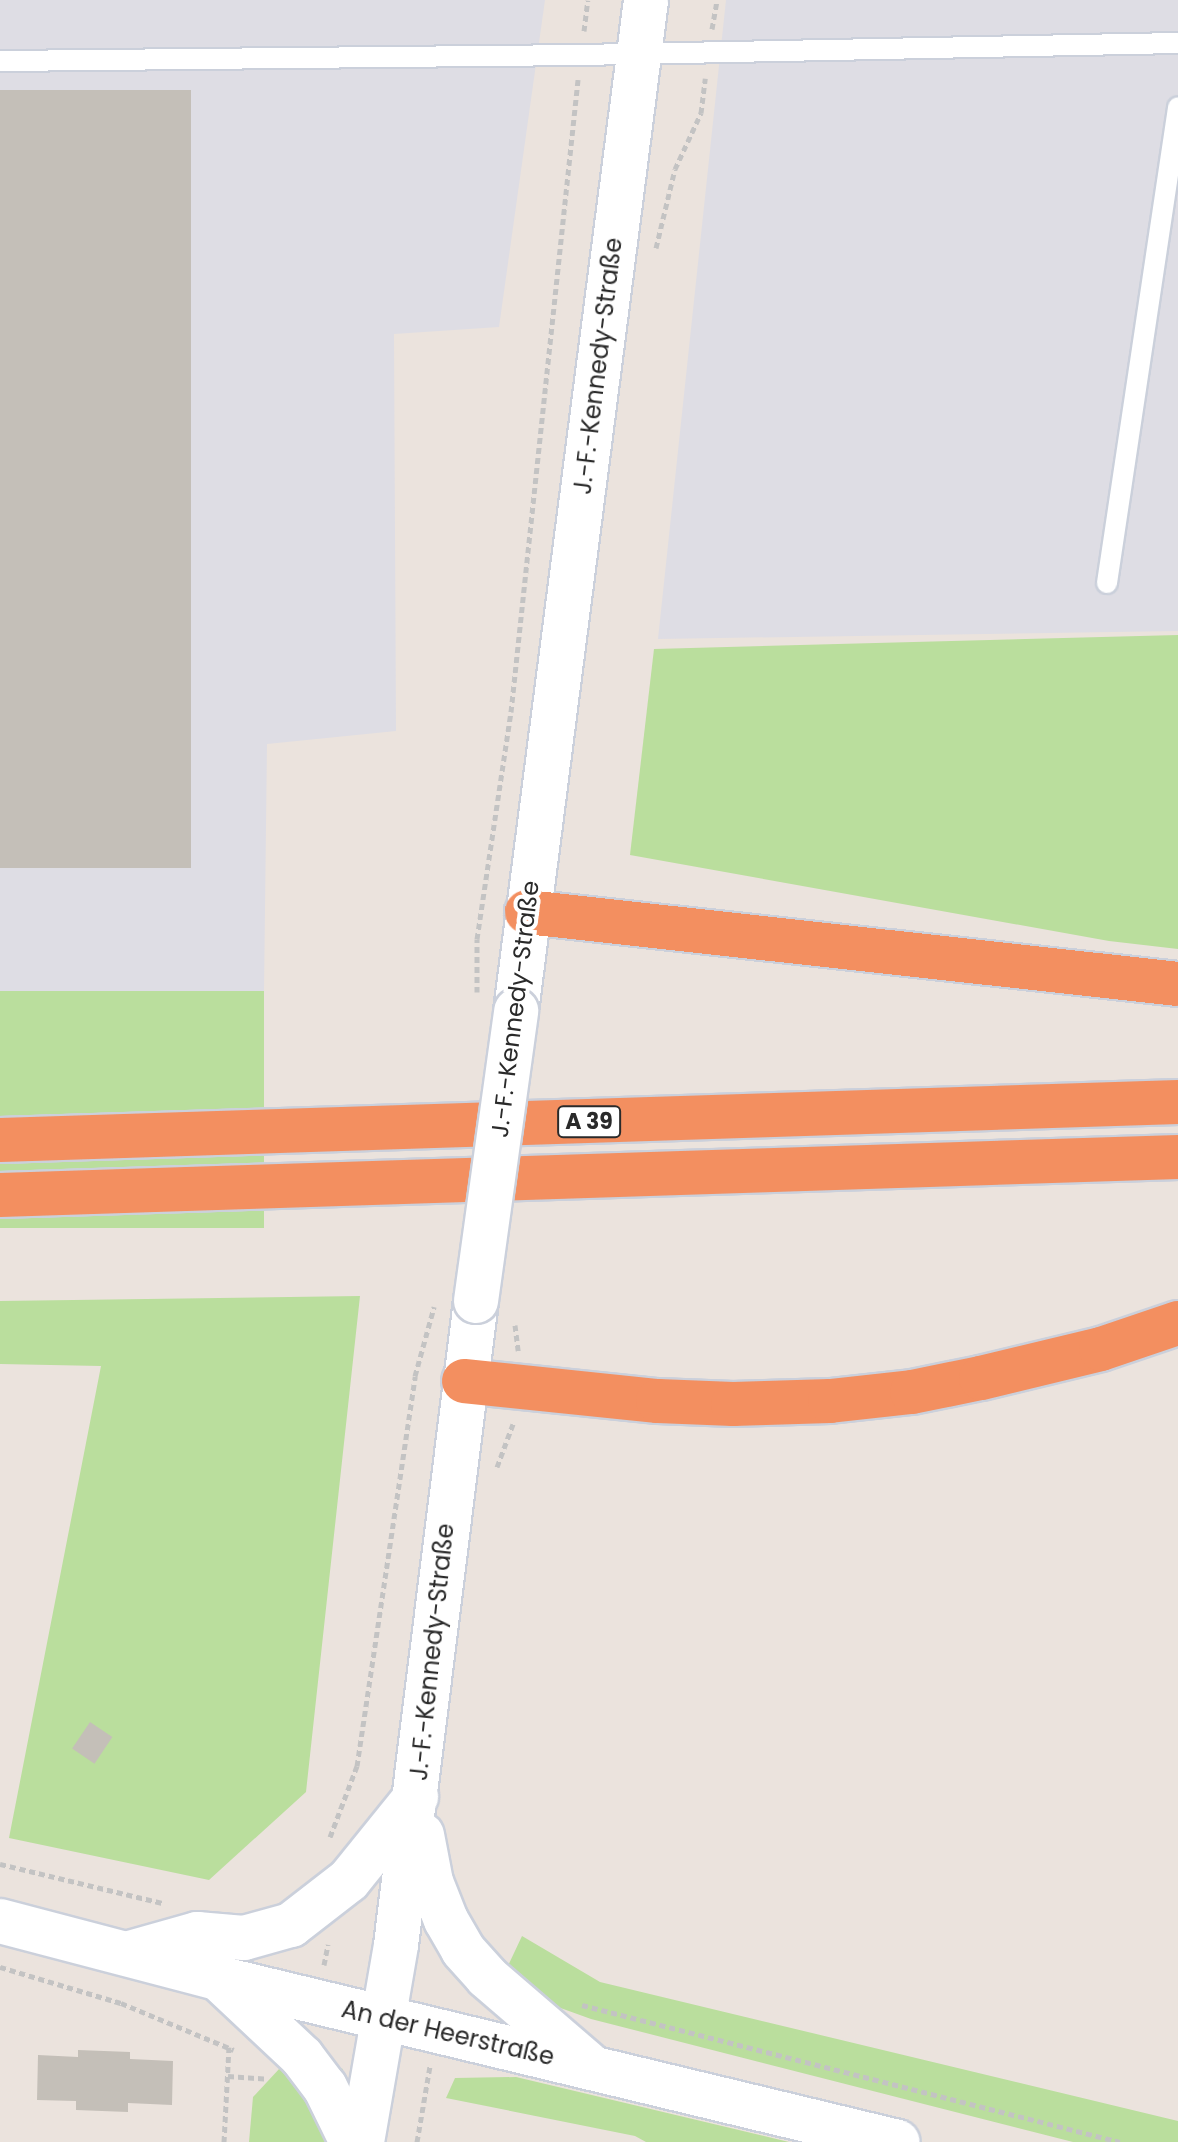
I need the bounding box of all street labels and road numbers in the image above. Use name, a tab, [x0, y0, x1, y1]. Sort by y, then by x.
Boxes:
street label: J.-F.-Kennedy-Straße	[568, 236, 628, 496]
street label: J.-F.-Kennedy-Straße	[485, 879, 545, 1139]
road number: A 39	[557, 1104, 621, 1140]
street label: J.-F.-Kennedy-Straße	[404, 1522, 460, 1782]
street label: An der Heerstraße	[339, 1995, 557, 2071]

